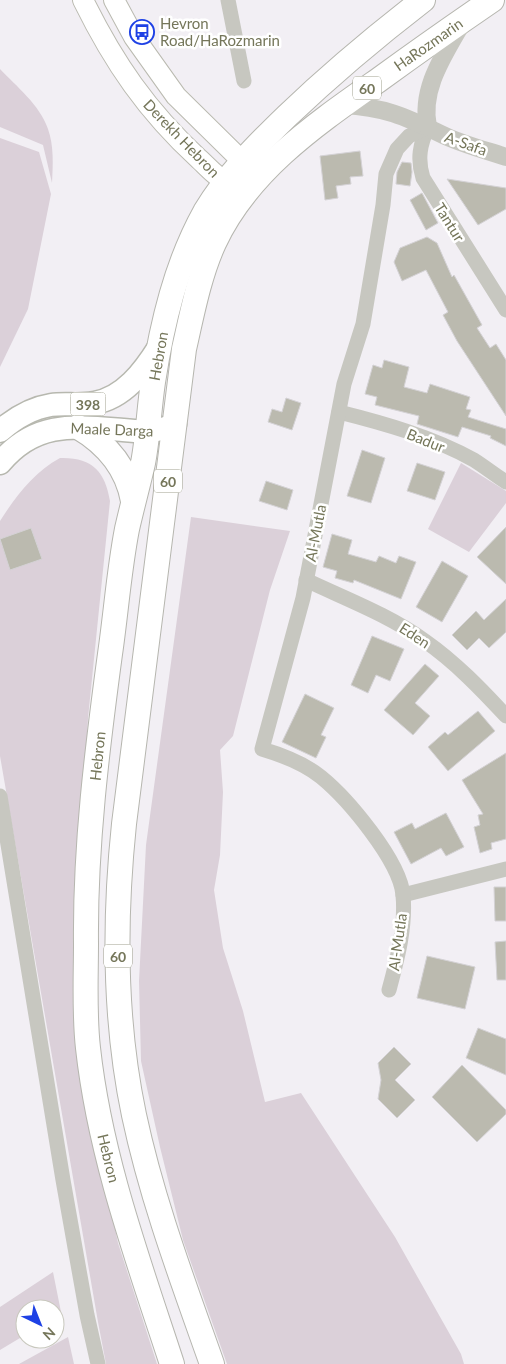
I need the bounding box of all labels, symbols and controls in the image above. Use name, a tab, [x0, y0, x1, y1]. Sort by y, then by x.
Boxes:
place label: Hevron Road/HaRozmarin	[160, 14, 280, 49]
street label: HaRozmarin	[390, 14, 466, 74]
bus stop icon: Hevron Road/HaRozmarin	[129, 19, 155, 45]
road number: 60	[353, 76, 381, 100]
street label: Derekh Hebron	[140, 95, 224, 181]
street label: A-Safa	[442, 127, 490, 159]
street label: Tantur	[431, 199, 469, 245]
street label: Hebron	[145, 330, 171, 382]
road number: 398	[70, 392, 106, 416]
street label: Maale Darga	[70, 419, 154, 439]
street label: Badur	[404, 424, 448, 456]
road number: 60	[154, 470, 182, 492]
street label: Al-Mutla	[301, 503, 329, 563]
street label: Eden	[396, 618, 434, 652]
street label: Hebron	[85, 730, 109, 782]
street label: Al-Mutla	[384, 912, 410, 972]
road number: 60	[104, 944, 132, 968]
street label: Hebron	[94, 1132, 124, 1184]
north arrow	[15, 1299, 65, 1349]
text: N	[39, 1324, 59, 1344]

